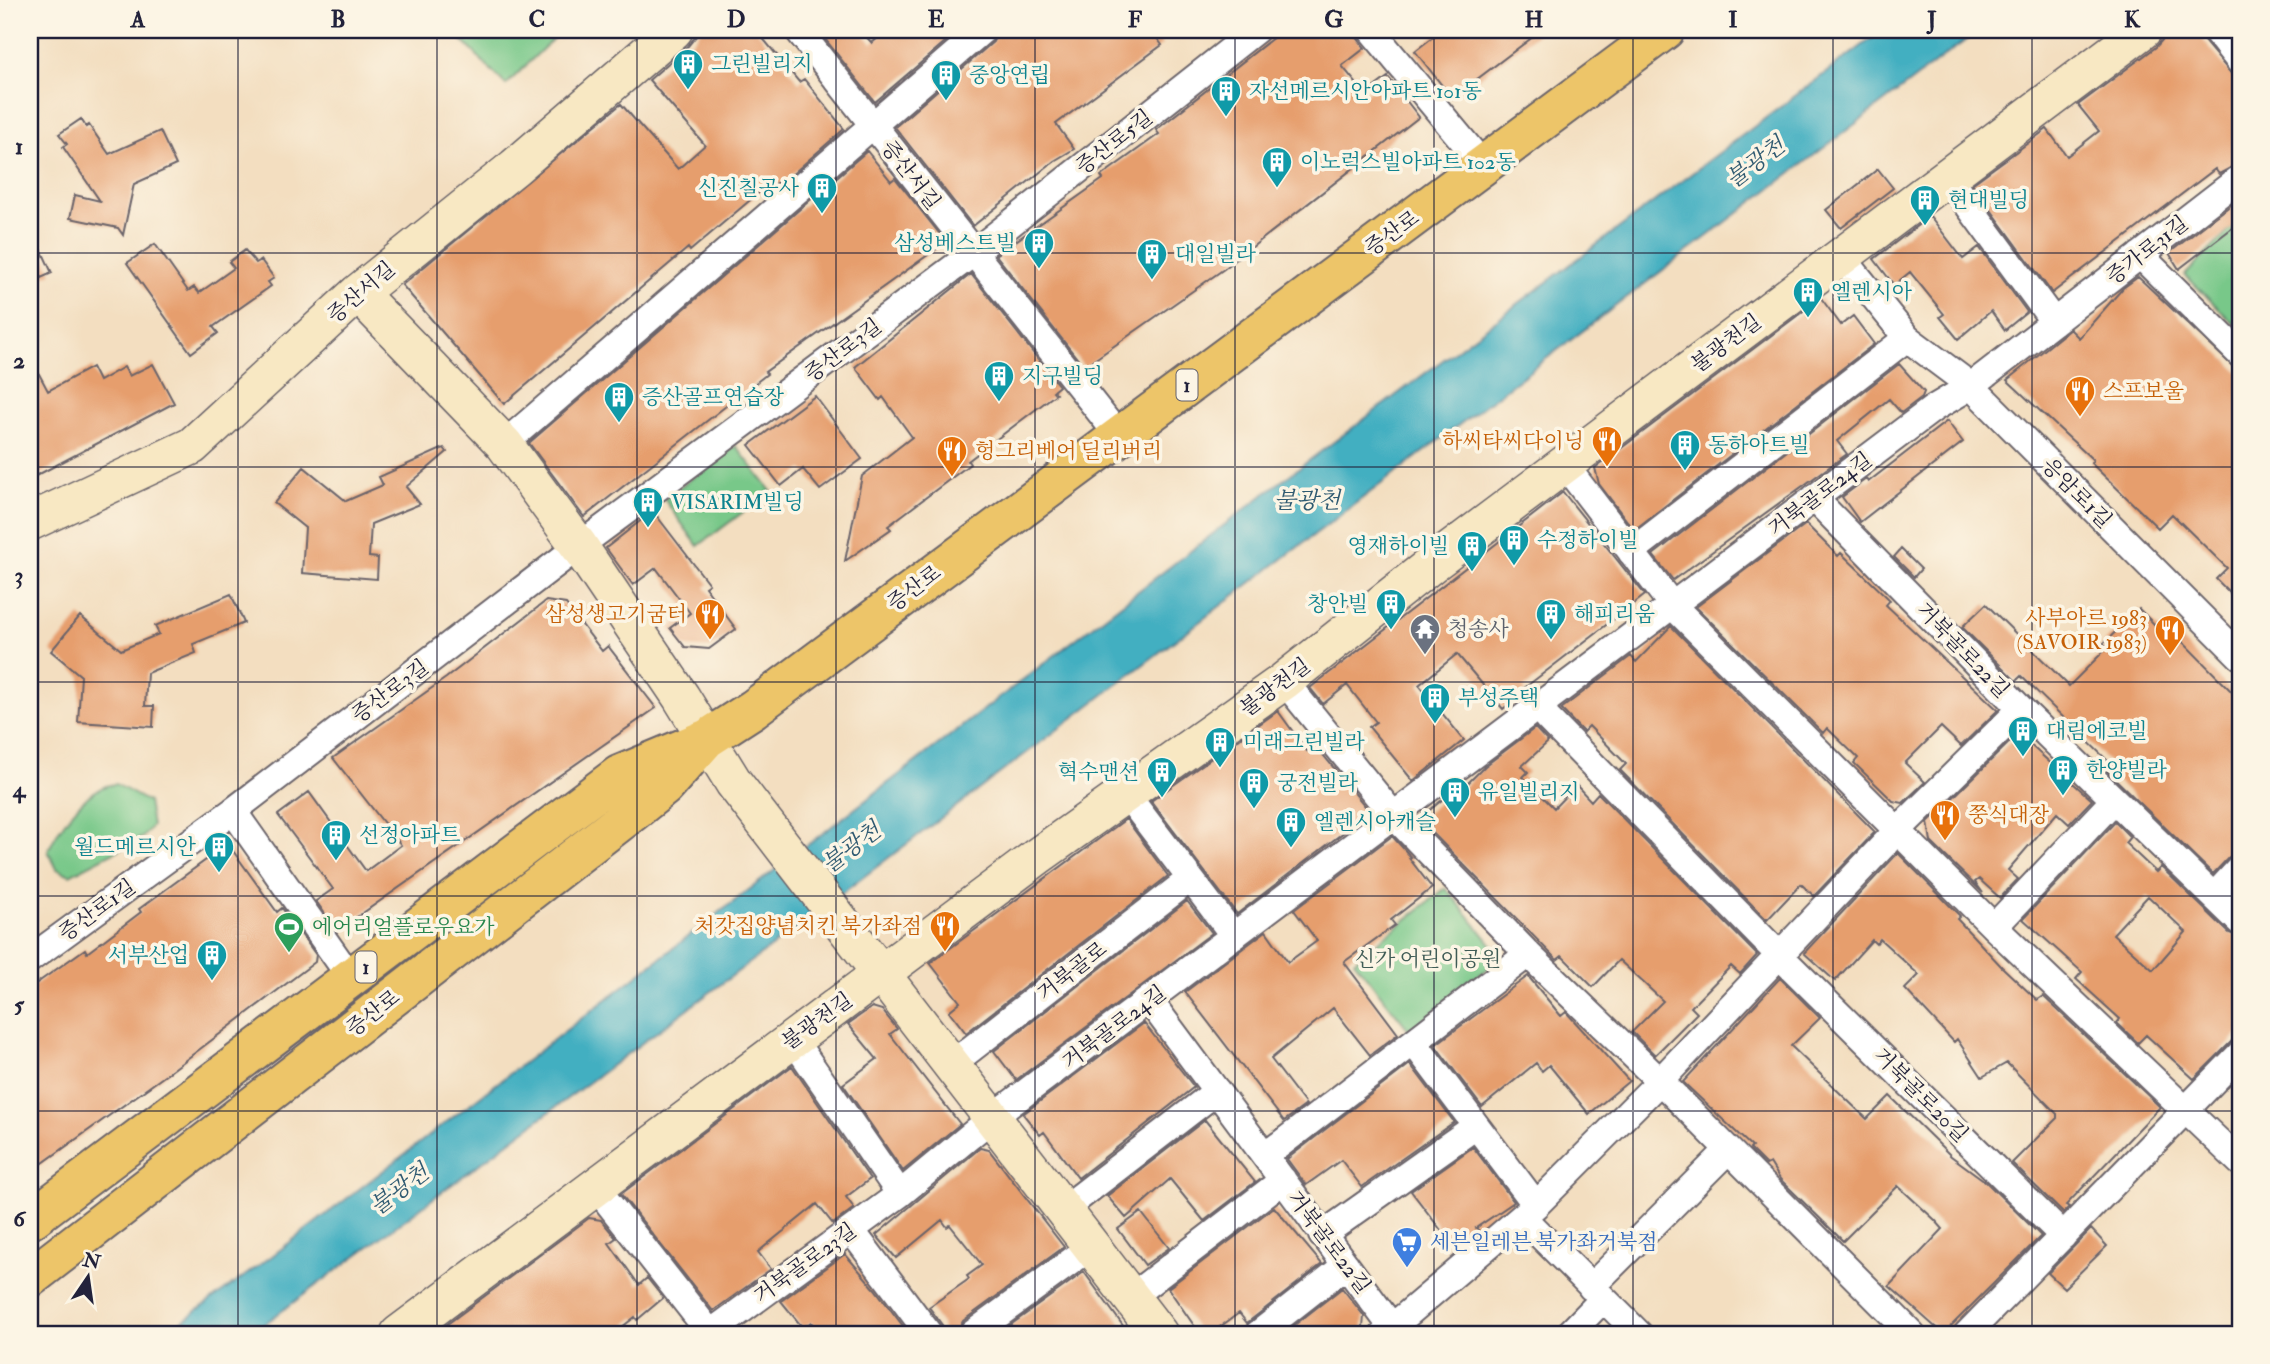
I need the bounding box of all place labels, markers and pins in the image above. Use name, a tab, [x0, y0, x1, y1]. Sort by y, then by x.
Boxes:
building icon: 그린빌리지	[671, 47, 705, 91]
place label: 그린빌리지	[711, 51, 812, 78]
building icon: 중앙연립	[929, 58, 963, 102]
place label: 중앙연립	[969, 62, 1050, 89]
building icon: 자선메르시안아파트 101동	[1209, 74, 1243, 118]
place label: 자선메르시안아파트 101동	[1249, 78, 1482, 105]
building icon: 이노럭스빌아파트 102동	[1260, 145, 1294, 189]
place label: 이노럭스빌아파트 102동	[1300, 149, 1516, 176]
building icon: 신진칠공사	[805, 171, 839, 215]
place label: 신진칠공사	[698, 175, 800, 202]
building icon: 현대빌딩	[1908, 183, 1942, 227]
place label: 현대빌딩	[1948, 187, 2029, 214]
building icon: 삼성베스트빌	[1022, 226, 1056, 270]
place label: 삼성베스트빌	[894, 230, 1016, 257]
building icon: 대일빌라	[1135, 237, 1169, 281]
place label: 대일빌라	[1175, 241, 1257, 268]
building icon: 엘렌시아	[1791, 275, 1825, 319]
place label: 엘렌시아	[1831, 279, 1913, 306]
building icon: 지구빌딩	[982, 359, 1016, 403]
place label: 지구빌딩	[1022, 363, 1103, 390]
restaurant icon: 스프보울	[2063, 374, 2097, 418]
place label: 스프보울	[2103, 378, 2184, 405]
building icon: 증산골프연습장	[602, 380, 636, 424]
place label: 증산골프연습장	[642, 384, 785, 411]
restaurant icon: 하씨타씨다이닝	[1590, 424, 1624, 468]
place label: 하씨타씨다이닝	[1442, 428, 1584, 455]
building icon: 동하아트빌	[1668, 428, 1702, 472]
place label: 동하아트빌	[1708, 432, 1809, 459]
restaurant icon: 헝그리베어 딜리버리	[935, 434, 969, 478]
place label: 헝그리베어 딜리버리	[975, 438, 1162, 465]
building icon: VISARIM빌딩	[631, 485, 665, 529]
place label: VISARIM빌딩	[671, 489, 804, 516]
building icon: 수정하이빌	[1497, 523, 1531, 567]
place label: 수정하이빌	[1537, 527, 1638, 554]
building icon: 영재하이빌	[1455, 529, 1489, 573]
place label: 영재하이빌	[1348, 533, 1449, 560]
building icon: 창안빌	[1374, 587, 1408, 631]
place label: 창안빌	[1307, 591, 1368, 618]
restaurant icon: 삼성생고기굼터	[693, 597, 727, 641]
building icon: 해피리움	[1534, 597, 1568, 641]
place label: 삼성생고기굼터	[545, 601, 687, 628]
place label: 해피리움	[1574, 601, 1655, 628]
place label: 사부아르 1983 (SAVOIR 1983)	[2016, 605, 2147, 656]
temple icon: 청송사	[1408, 612, 1442, 656]
restaurant icon: 사부아르 1983 (SAVOIR 1983)	[2153, 613, 2187, 657]
place label: 청송사	[1448, 616, 1510, 643]
building icon: 부성주택	[1418, 681, 1452, 725]
place label: 부성주택	[1458, 685, 1539, 712]
building icon: 대림에코빌	[2006, 714, 2040, 758]
place label: 대림에코빌	[2046, 718, 2147, 745]
building icon: 미래그린빌라	[1203, 725, 1237, 769]
place label: 미래그린빌라	[1243, 729, 1365, 756]
building icon: 한양빌라	[2046, 753, 2080, 797]
building icon: 혁수맨션	[1145, 755, 1179, 799]
place label: 한양빌라	[2086, 757, 2168, 784]
place label: 혁수맨션	[1058, 759, 1139, 786]
building icon: 궁전빌라	[1237, 766, 1271, 810]
place label: 궁전빌라	[1277, 770, 1359, 797]
building icon: 유일빌리지	[1438, 775, 1472, 819]
place label: 유일빌리지	[1478, 779, 1579, 806]
restaurant icon: 쭝식대장	[1928, 798, 1962, 842]
place label: 쭝식대장	[1968, 802, 2050, 829]
building icon: 엘렌시아캐슬	[1274, 805, 1308, 849]
place label: 엘렌시아캐슬	[1314, 809, 1436, 836]
building icon: 선정아파트	[319, 818, 353, 862]
place label: 선정아파트	[359, 822, 460, 849]
building icon: 월드메르시안	[202, 830, 236, 874]
place label: 월드메르시안	[74, 834, 197, 861]
restaurant icon: 처갓집양념치킨 북가좌점	[928, 909, 962, 953]
sports icon: 에어리얼플로우요가	[272, 910, 306, 954]
place label: 처갓집양념치킨 북가좌점	[694, 913, 922, 940]
place label: 에어리얼플로우요가	[312, 914, 495, 941]
building icon: 서부산업	[195, 938, 229, 982]
place label: 서부산업	[108, 942, 189, 969]
supermarket icon: 세븐일레븐 북가좌거북점	[1390, 1225, 1424, 1269]
place label: 세븐일레븐 북가좌거북점	[1430, 1229, 1658, 1256]

